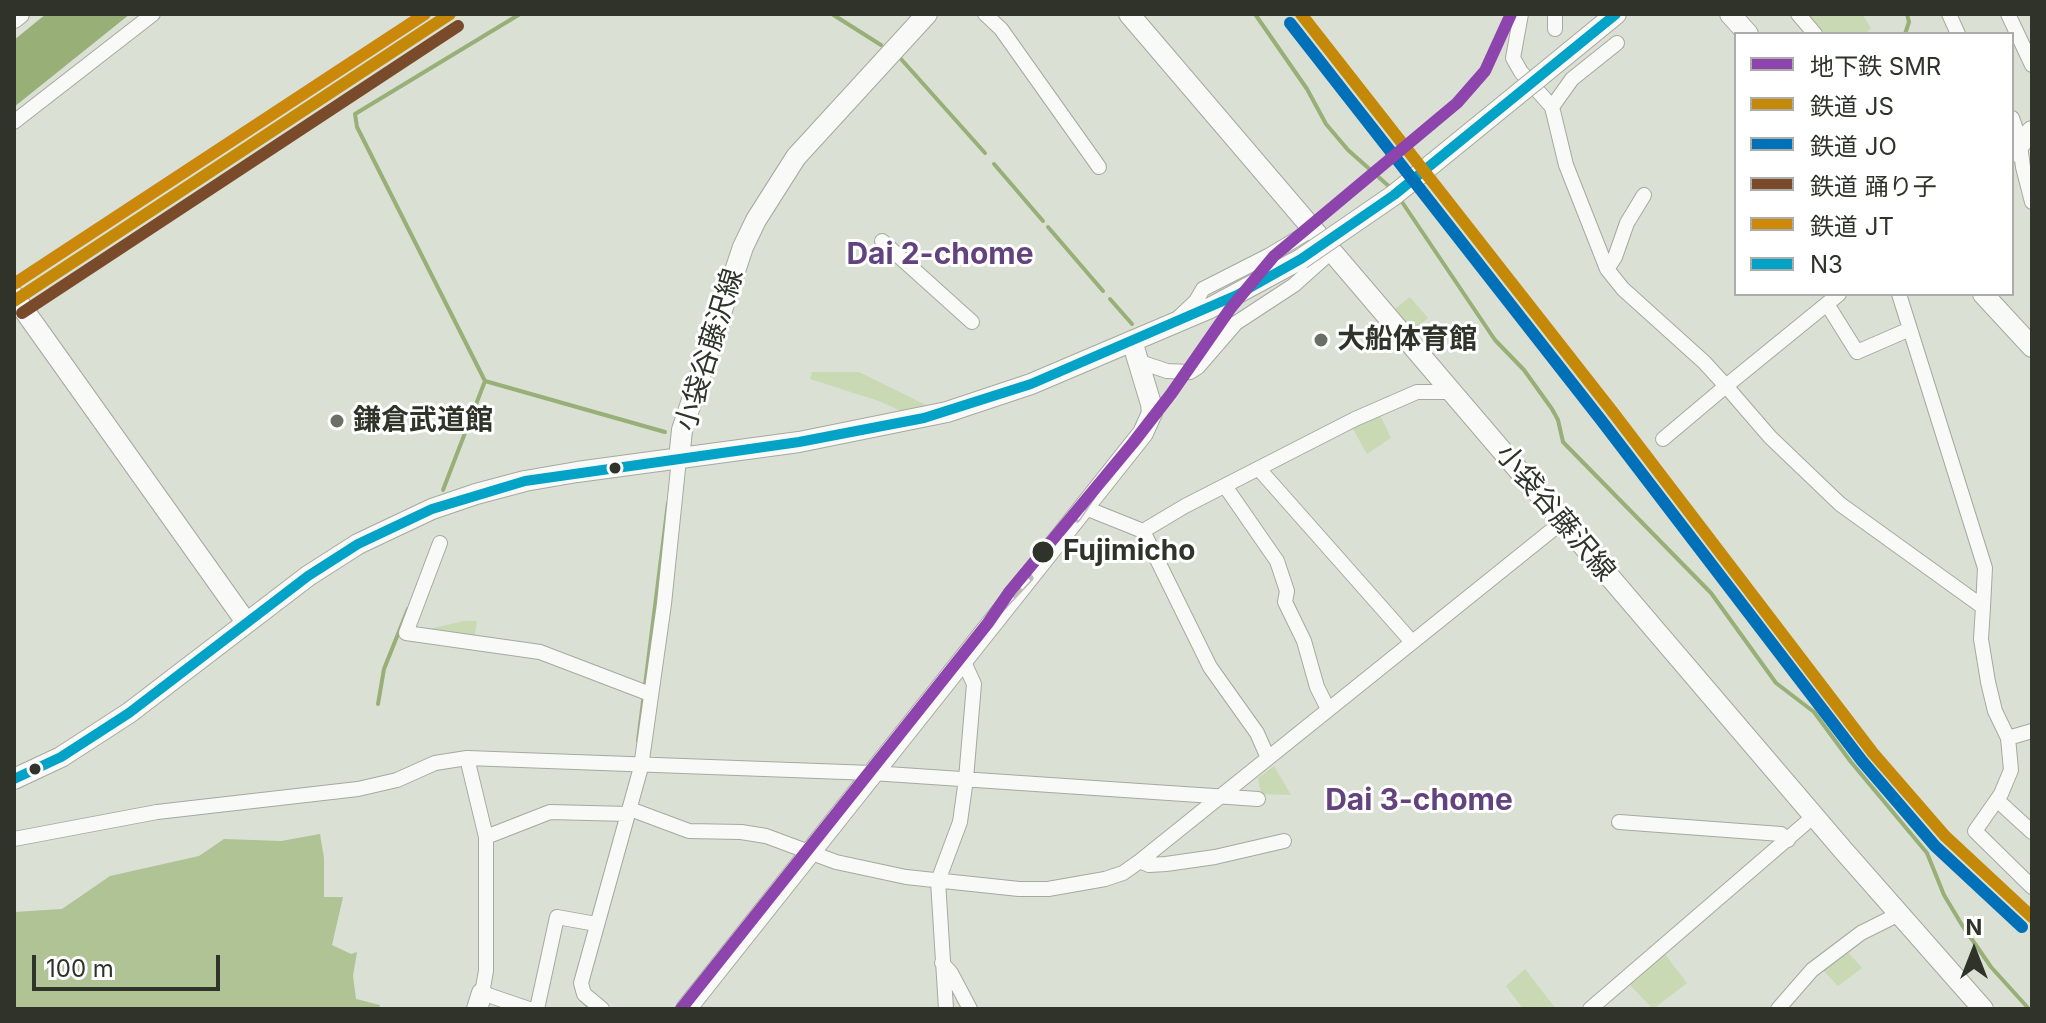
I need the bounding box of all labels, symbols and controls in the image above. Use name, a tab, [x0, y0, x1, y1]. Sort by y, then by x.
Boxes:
legend	[1734, 32, 2014, 296]
text: 地下鉄 SMR	[1810, 52, 1941, 81]
text: 鉄道 JS	[1810, 92, 1894, 121]
text: 鉄道 JO	[1810, 132, 1897, 161]
text: 鉄道 踊り子	[1810, 172, 1937, 201]
text: 鉄道 JT	[1810, 212, 1894, 241]
district label: Dai 2-chome	[846, 237, 1034, 273]
text: N3	[1810, 250, 1843, 279]
street label: 小袋谷藤沢線	[669, 265, 751, 435]
place label: 大船体育館	[1337, 323, 1477, 357]
marker: 大船体育館	[1312, 331, 1330, 349]
place label: 鎌倉武道館	[353, 404, 493, 438]
marker: 鎌倉武道館	[328, 412, 346, 430]
street label: 小袋谷藤沢線	[1488, 438, 1622, 588]
unlabelled marker	[607, 460, 623, 476]
place label: Fujimicho	[1063, 535, 1195, 569]
marker: Fujimicho	[1030, 539, 1056, 565]
unlabelled marker	[27, 761, 43, 777]
district label: Dai 3-chome	[1325, 783, 1513, 819]
north arrow	[1934, 911, 2014, 991]
text: N	[1966, 914, 1982, 940]
scale bar	[36, 939, 224, 989]
text: 100 m	[46, 954, 114, 983]

